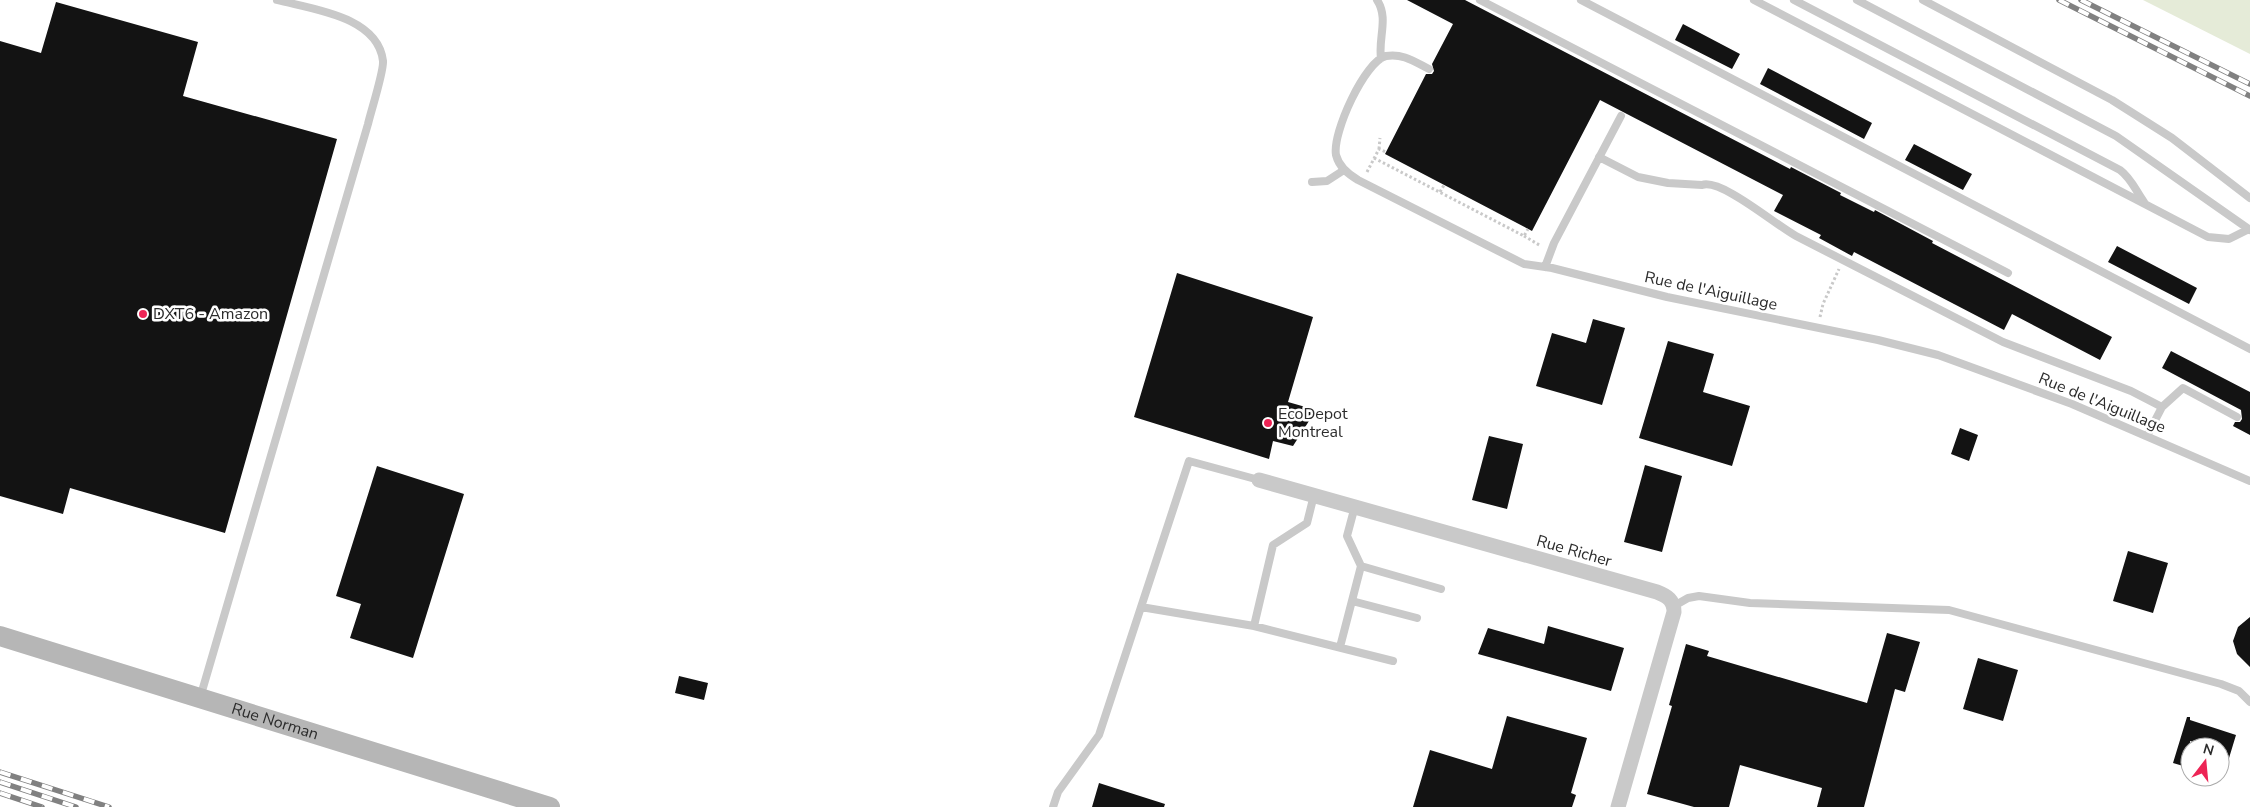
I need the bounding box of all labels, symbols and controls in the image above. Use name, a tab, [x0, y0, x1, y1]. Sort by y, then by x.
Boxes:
street label: Rue de l'Aiguillage	[1643, 266, 1779, 316]
place label: DXT6 - Amazon	[153, 303, 268, 325]
marker: DXT6 - Amazon	[137, 308, 149, 320]
street label: Rue de l'Aiguillage	[2035, 367, 2169, 439]
place label: EcoDepot Montreal	[1278, 403, 1348, 443]
marker: EcoDepot Montreal	[1262, 417, 1274, 429]
street label: Rue Richer	[1534, 530, 1615, 572]
street label: Rue Norman	[229, 698, 321, 745]
north arrow	[2180, 737, 2230, 787]
text: N	[2201, 739, 2216, 761]

